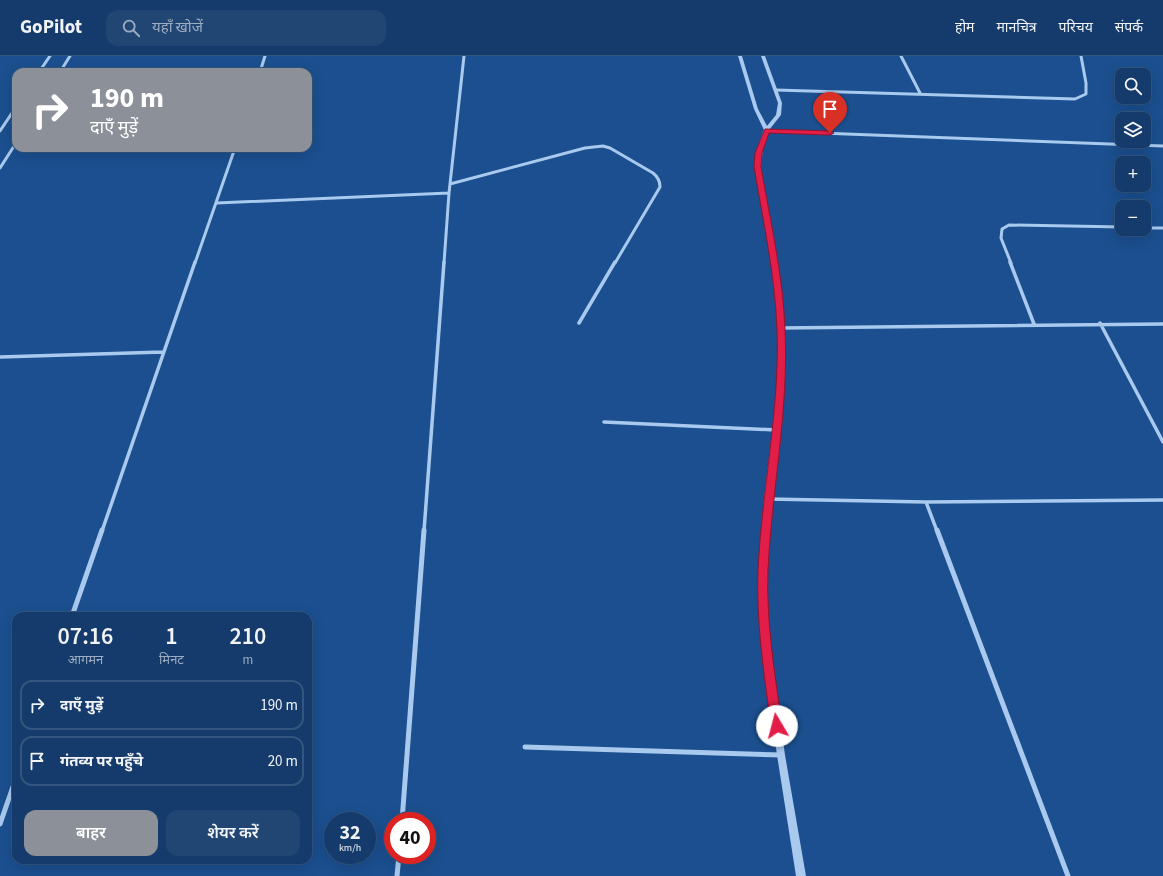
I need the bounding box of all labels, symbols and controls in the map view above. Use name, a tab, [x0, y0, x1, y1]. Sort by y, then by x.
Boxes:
search box	[106, 10, 386, 46]
text: GoPilot	[20, 14, 82, 41]
icon: search	[120, 17, 142, 39]
text: यहाँ खोजें	[152, 17, 203, 38]
text: होम	[955, 18, 974, 38]
text: मानचित्र	[996, 18, 1037, 38]
text: परिचय	[1059, 18, 1093, 38]
text: संपर्क	[1115, 18, 1143, 38]
map controls	[1115, 68, 1151, 236]
button: search	[1115, 68, 1151, 104]
text: 190 m	[90, 78, 164, 118]
icon: right	[24, 84, 76, 136]
pin	[813, 92, 847, 133]
icon: arrive	[819, 98, 841, 120]
button: layers	[1115, 112, 1151, 148]
text: दाएँ मुड़ें	[90, 115, 138, 140]
button: +	[1115, 156, 1151, 192]
button: −	[1115, 200, 1151, 236]
text: 07:16	[58, 619, 113, 654]
text: 1	[165, 619, 178, 654]
text: 210	[229, 619, 266, 654]
text: आगमन	[68, 651, 103, 669]
text: मिनट	[159, 651, 184, 669]
text: m	[243, 651, 253, 669]
icon: right	[26, 694, 48, 716]
text: दाएँ मुड़ें	[60, 695, 103, 716]
text: 190 m	[260, 695, 298, 716]
position arrow	[756, 705, 798, 747]
icon: arrive	[26, 750, 48, 772]
text: गंतव्य पर पहुँचे	[60, 751, 143, 772]
text: 20 m	[268, 751, 298, 772]
button: बाहर	[24, 810, 158, 856]
button: शेयर करें	[166, 810, 300, 856]
speed limit sign: 40	[384, 812, 436, 864]
text: 32	[339, 819, 361, 847]
text: km/h	[339, 841, 361, 855]

